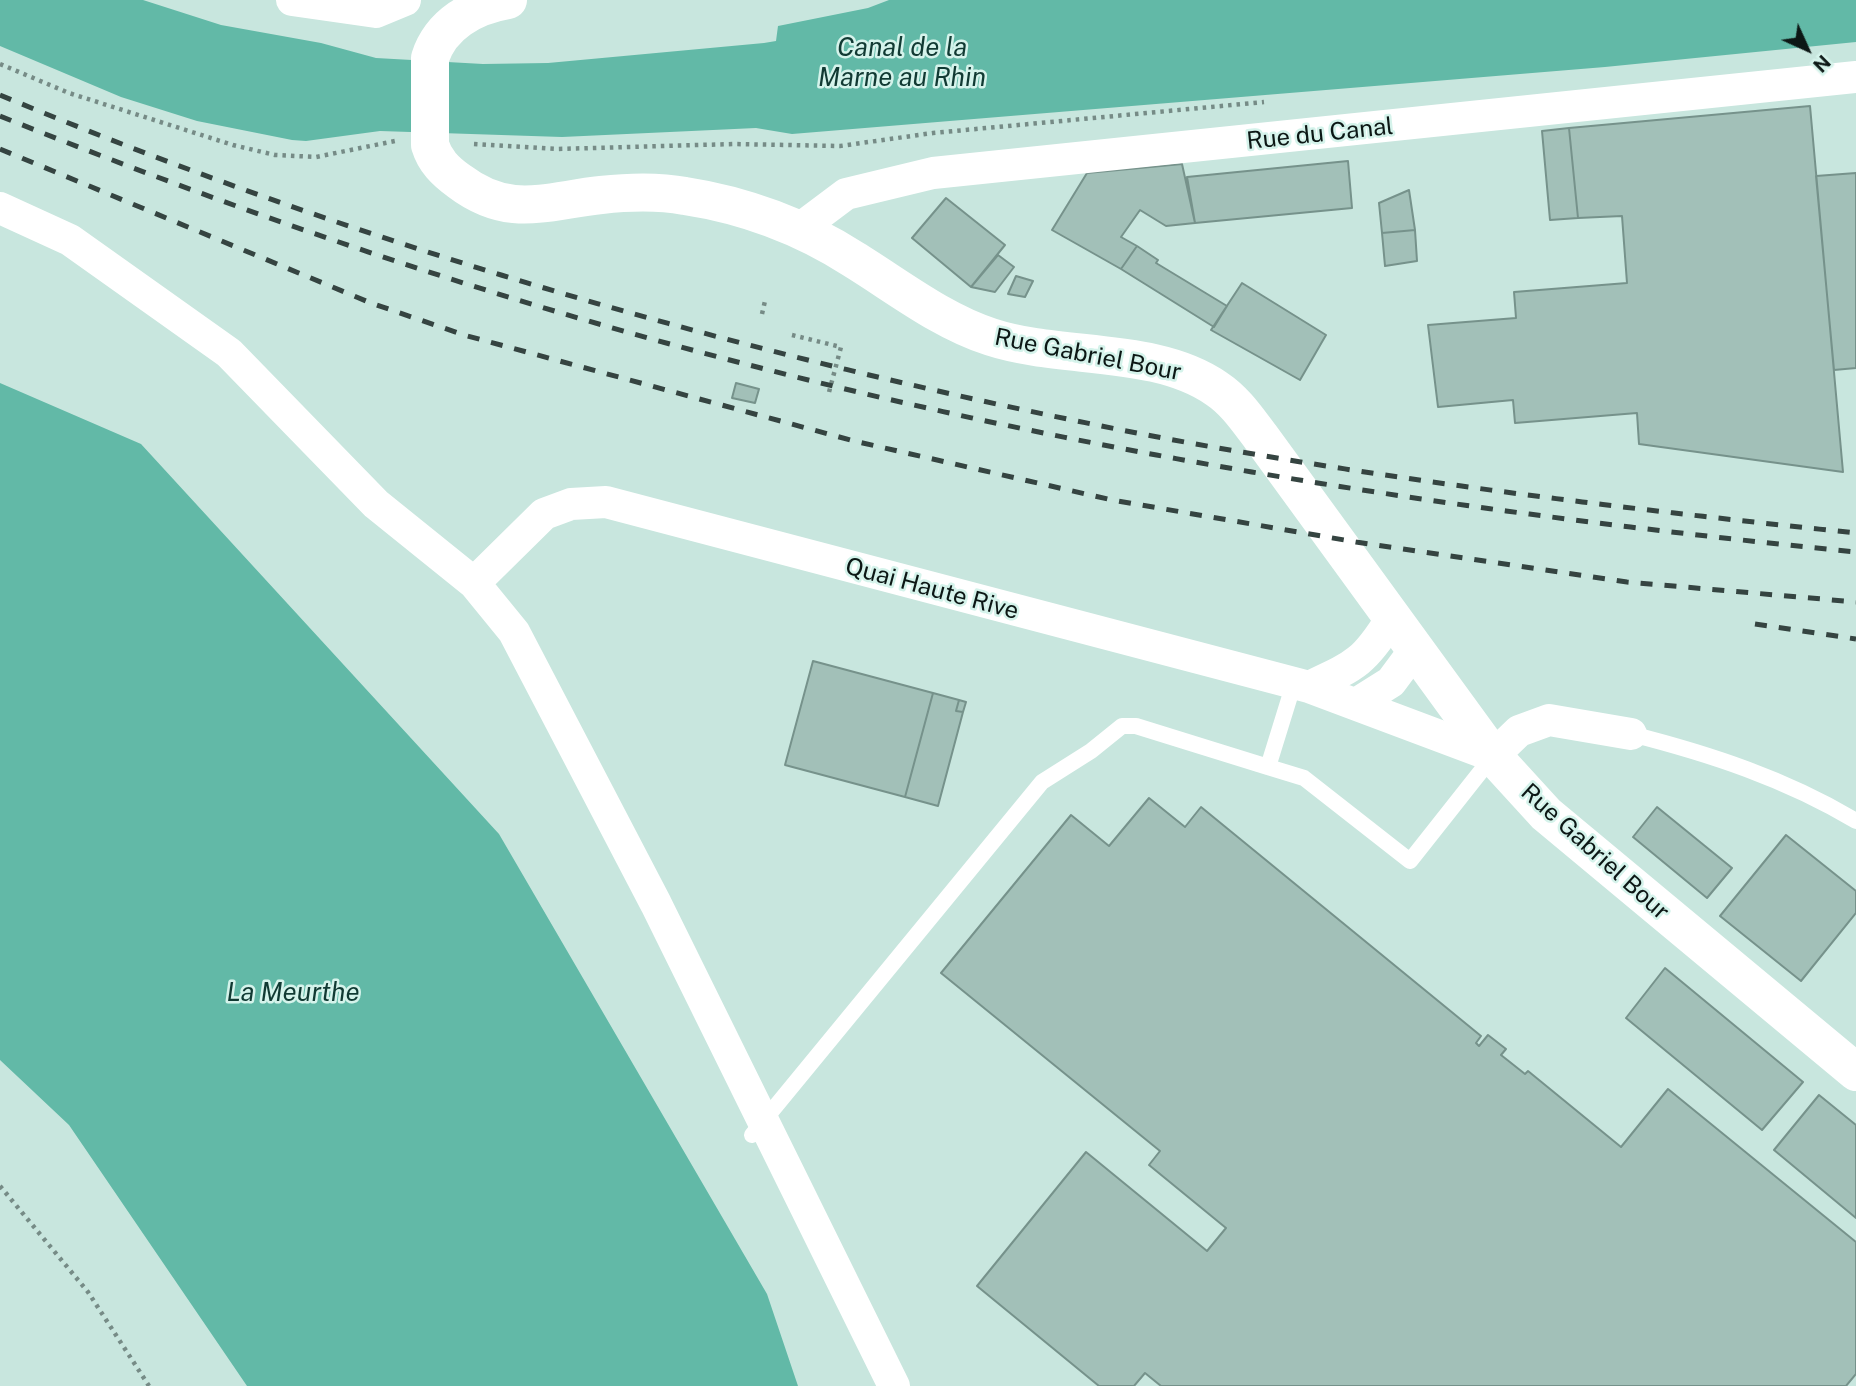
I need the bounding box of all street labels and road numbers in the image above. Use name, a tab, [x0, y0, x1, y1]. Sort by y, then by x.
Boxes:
street label: Rue du Canal	[1245, 112, 1395, 156]
street label: Rue Gabriel Bour	[992, 323, 1184, 387]
street label: Quai Haute Rive	[842, 552, 1022, 626]
street label: Rue Gabriel Bour	[1515, 778, 1675, 926]

